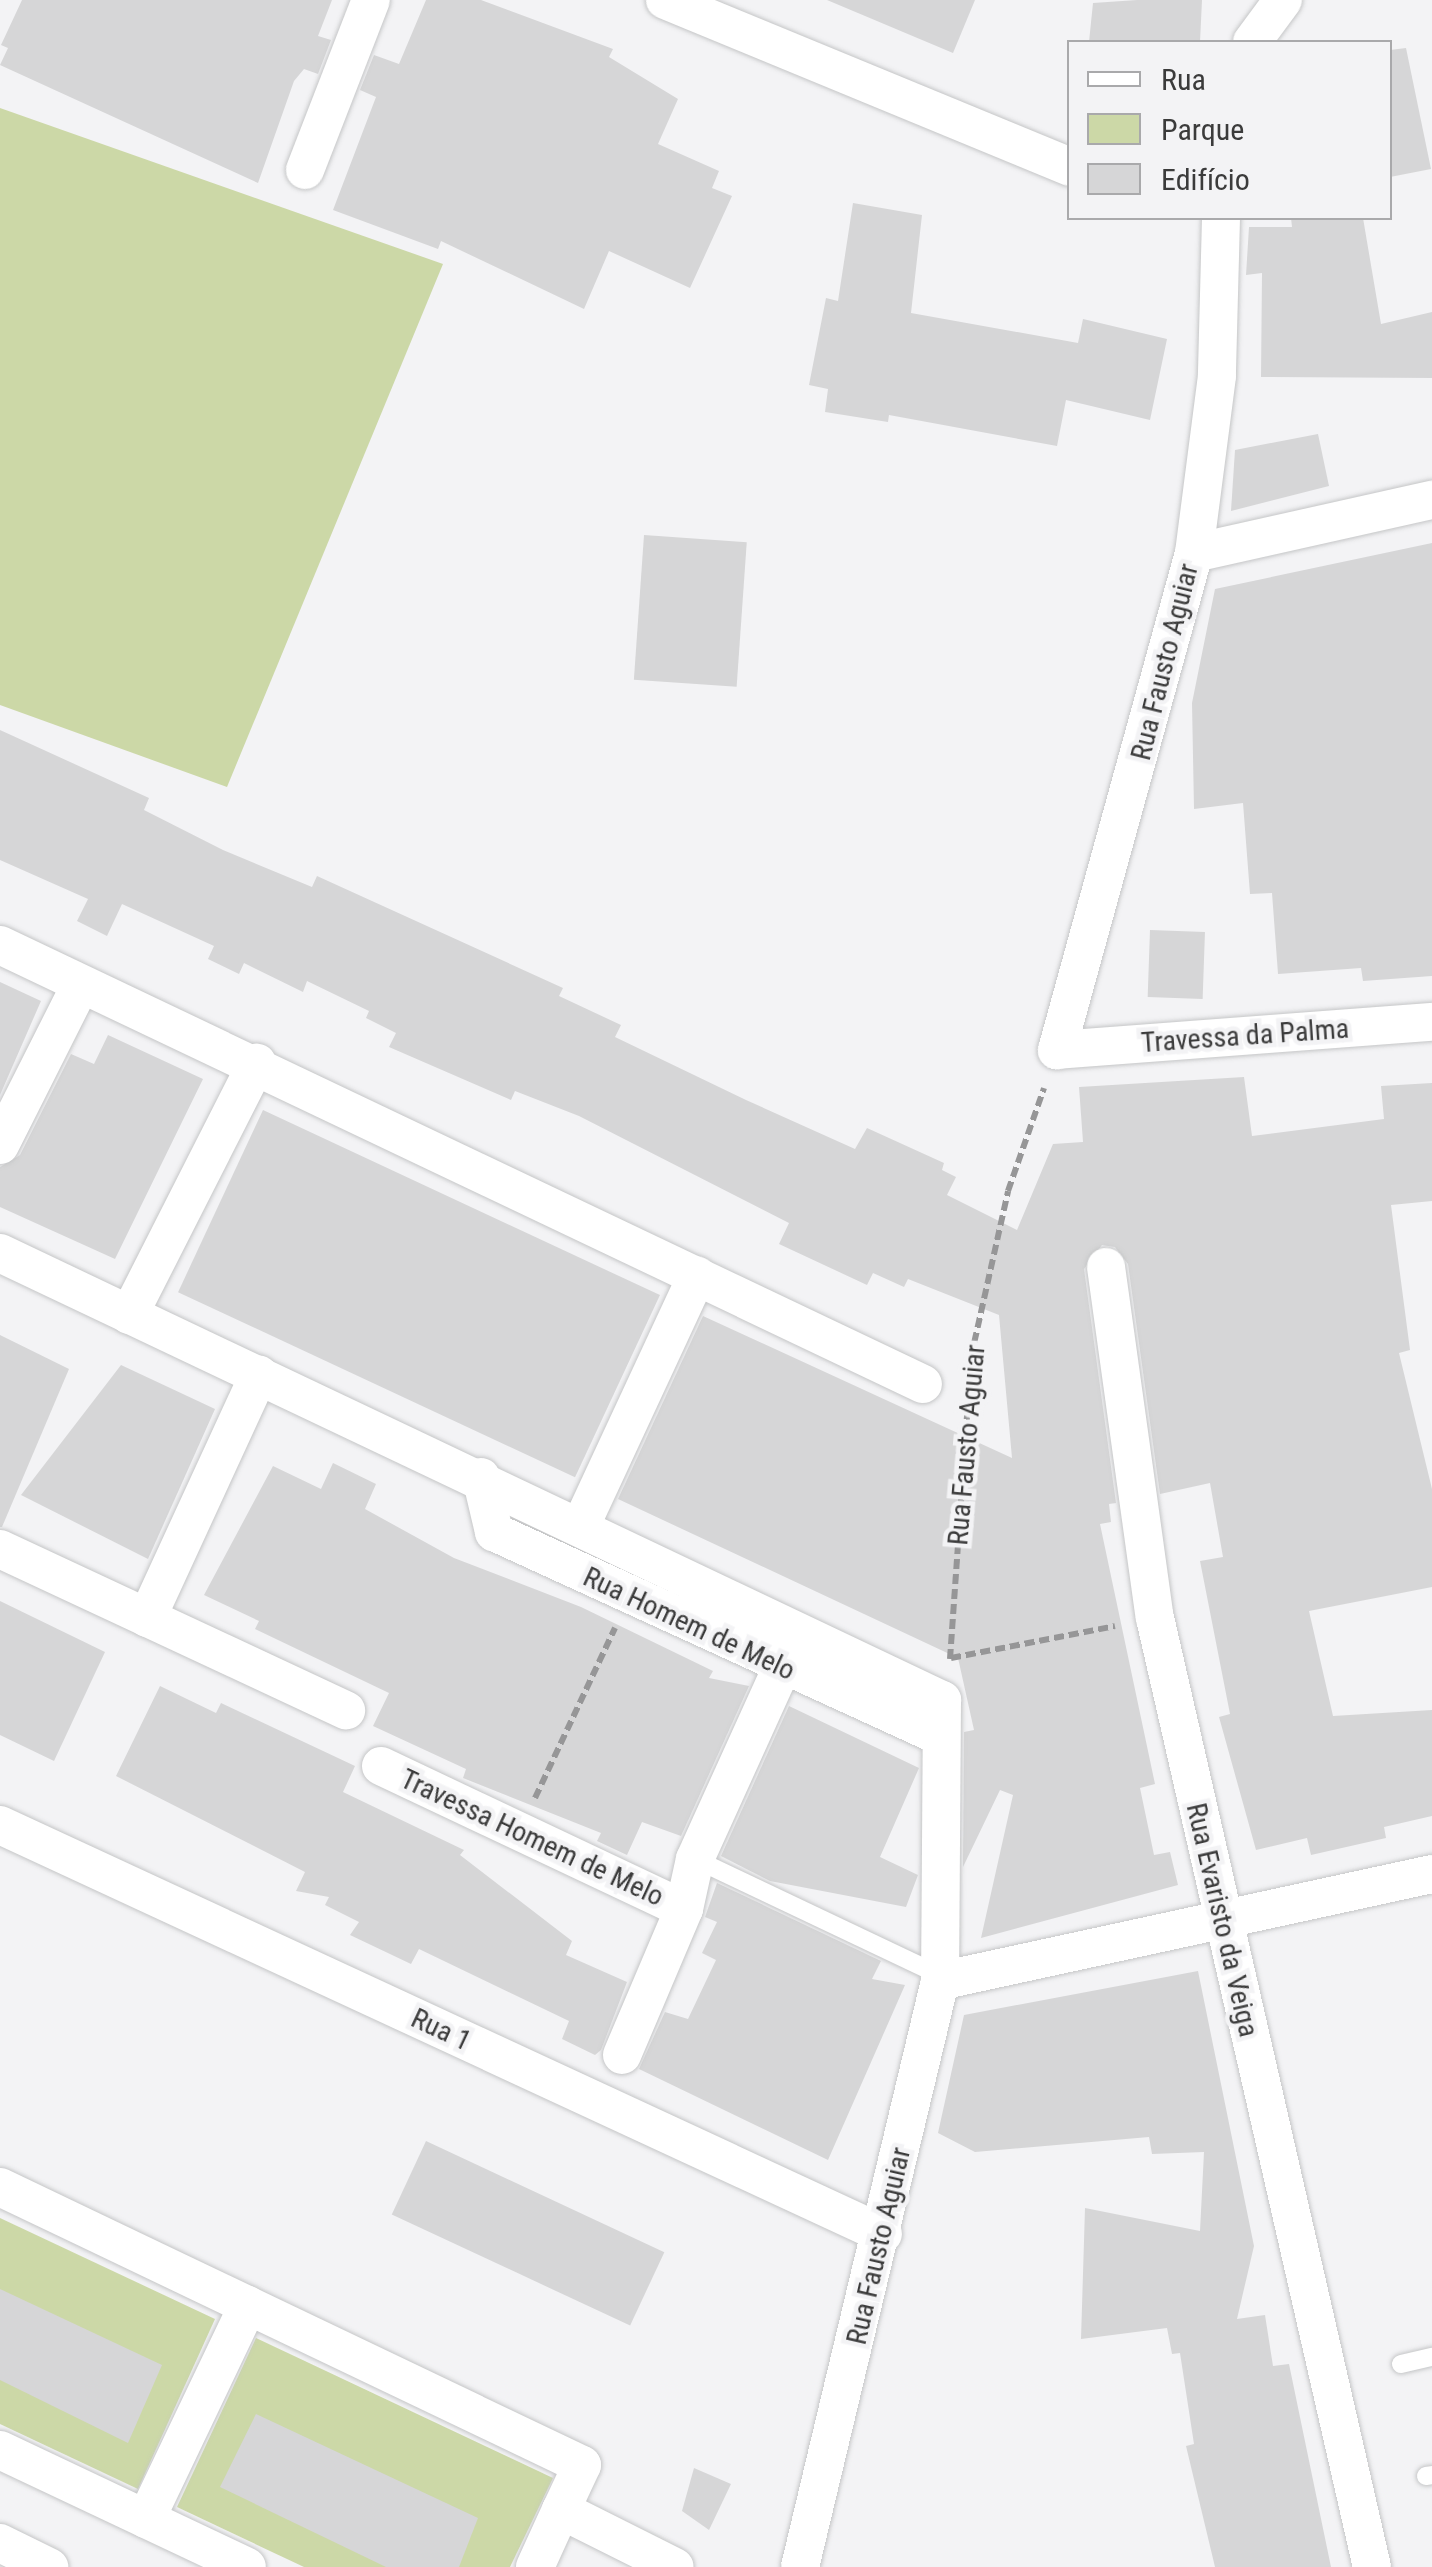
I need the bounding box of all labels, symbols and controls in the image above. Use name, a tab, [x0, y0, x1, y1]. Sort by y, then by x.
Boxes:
legend	[1067, 40, 1392, 220]
text: Rua	[1161, 62, 1206, 97]
text: Parque	[1161, 112, 1244, 147]
text: Edifício	[1161, 162, 1250, 197]
street label: Rua Fausto Aguiar	[1124, 560, 1206, 764]
street label: Travessa da Palma	[1140, 1012, 1350, 1060]
street label: Rua Fausto Aguiar	[941, 1343, 993, 1547]
street label: Rua Homem de Melo	[578, 1560, 800, 1688]
street label: Travessa Homem de Melo	[395, 1762, 669, 1914]
street label: Rua Evaristo da Veiga	[1179, 1800, 1265, 2040]
street label: Rua 1	[406, 2002, 476, 2058]
street label: Rua Fausto Aguiar	[840, 2144, 918, 2348]

